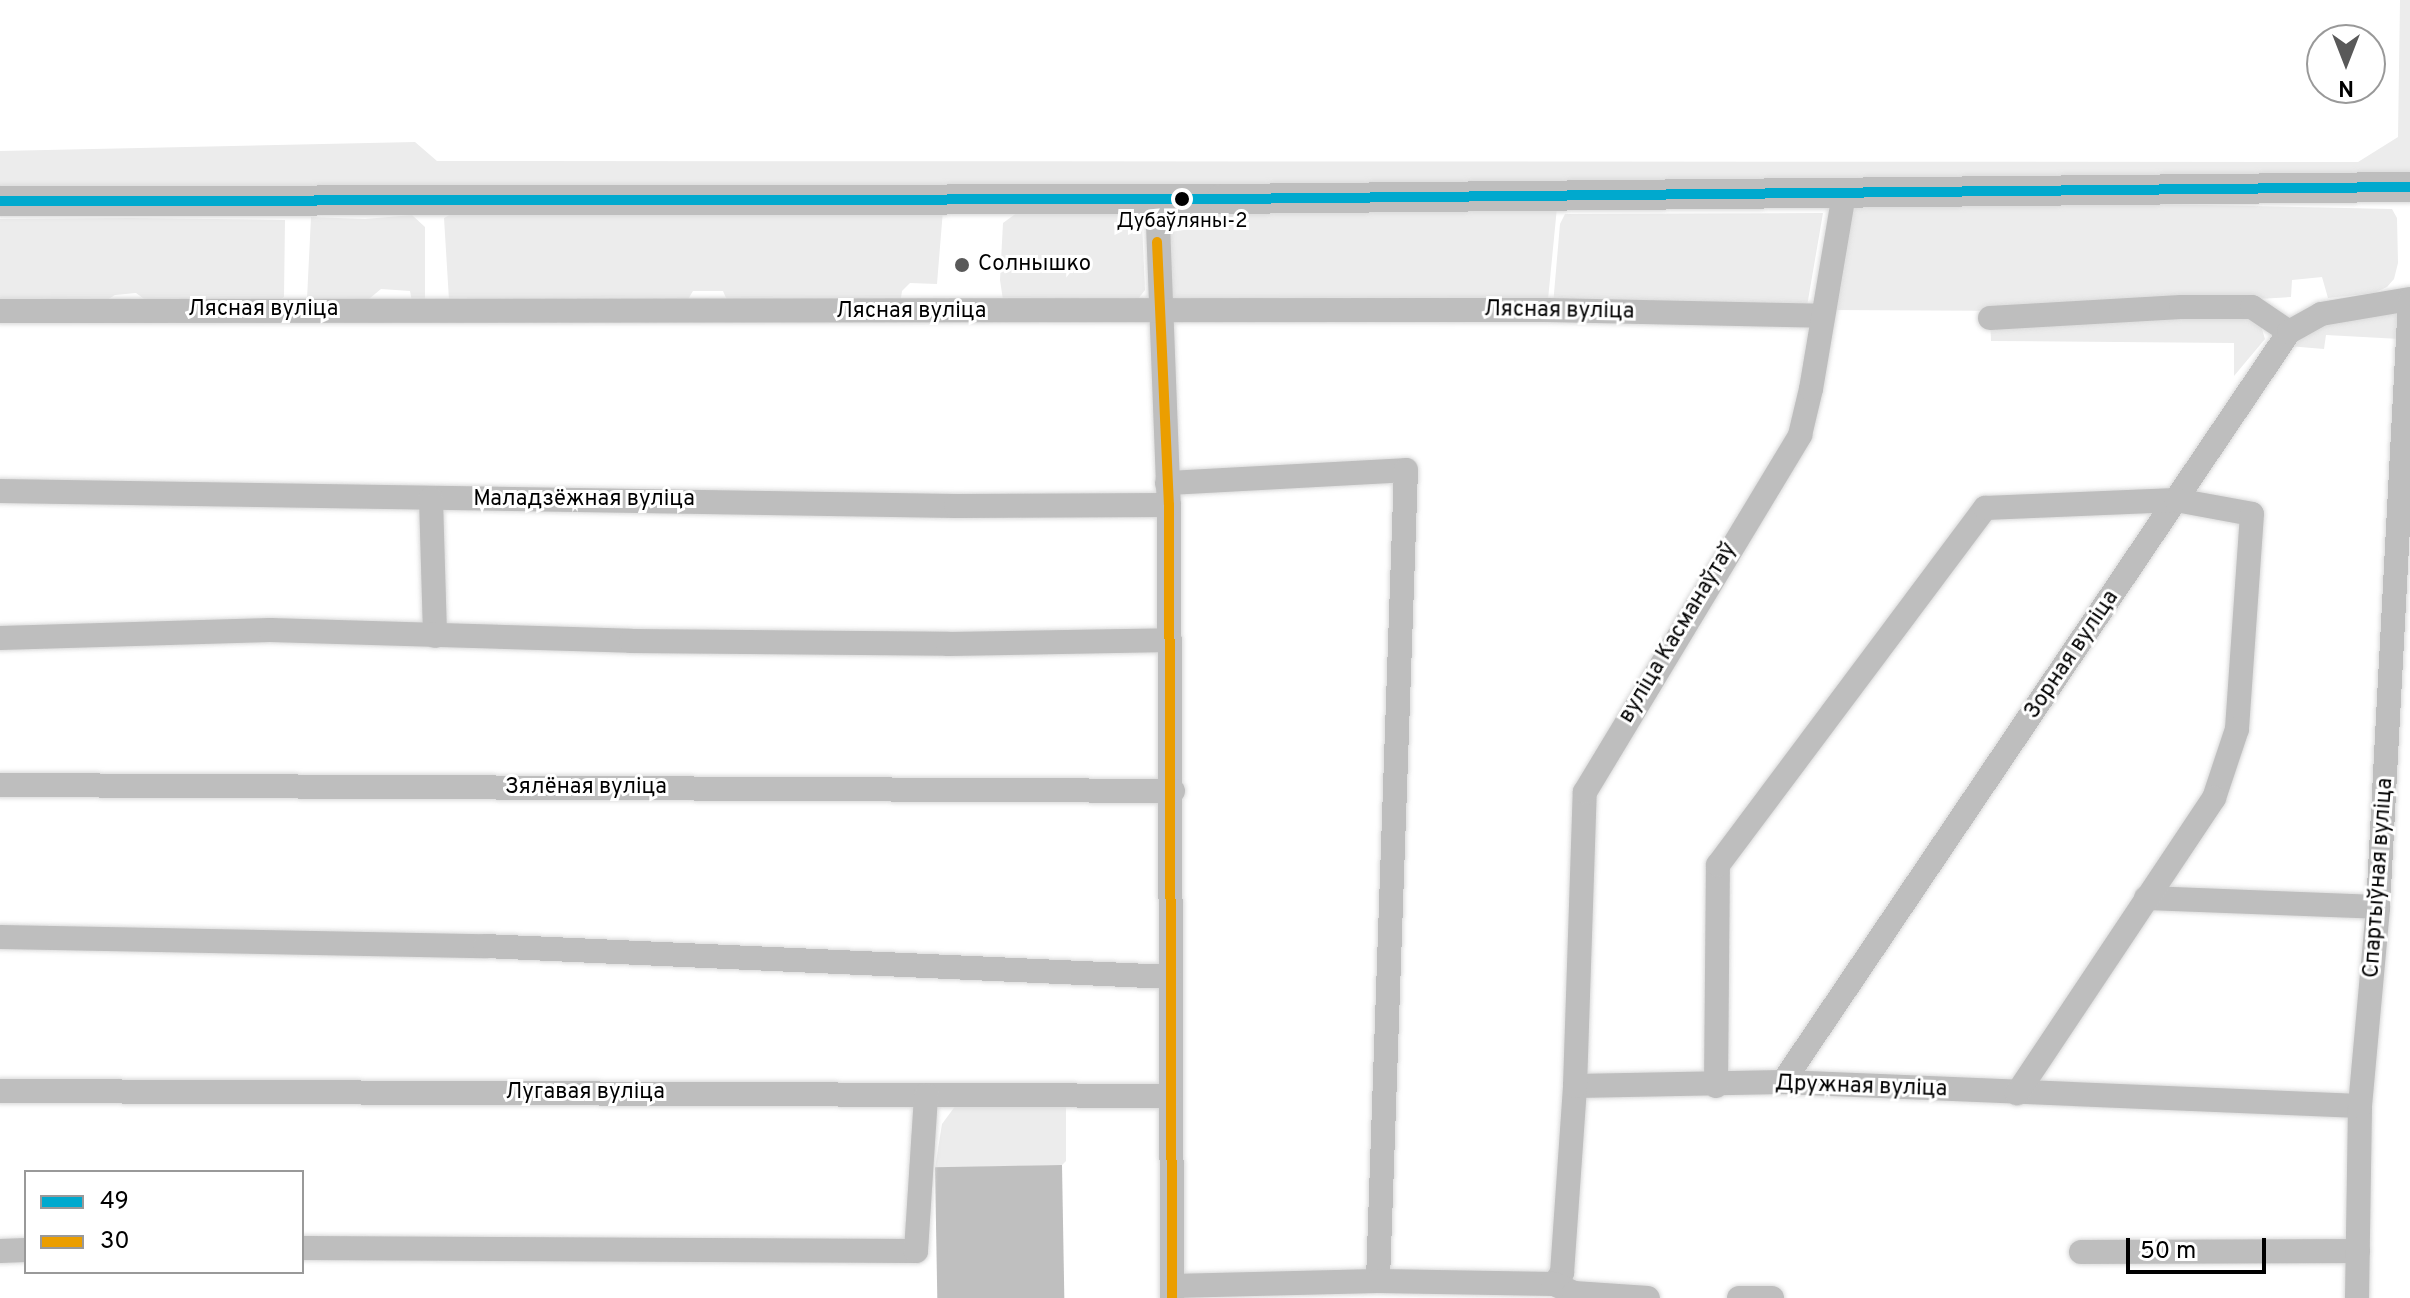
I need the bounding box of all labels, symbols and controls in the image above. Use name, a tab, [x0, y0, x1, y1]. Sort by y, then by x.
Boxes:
north arrow	[2306, 24, 2386, 104]
text: N	[2338, 73, 2354, 100]
marker: Дубаўляны-2	[1174, 191, 1190, 207]
place label: Дубаўляны-2	[1116, 210, 1248, 234]
place label: Солнышко	[978, 252, 1091, 278]
marker: Солнышко	[953, 256, 971, 274]
street label: Лясная вуліца	[1484, 296, 1634, 326]
street label: Лясная вуліца	[188, 297, 338, 323]
street label: Лясная вуліца	[836, 299, 986, 325]
street label: Маладзёжная вуліца	[473, 487, 695, 513]
street label: вуліца Касманаўтаў	[1614, 538, 1742, 728]
street label: Зорная вуліца	[2019, 586, 2125, 724]
street label: Зялёная вуліца	[505, 775, 667, 801]
street label: Спартыўная вуліца	[2359, 777, 2399, 979]
street label: Дружная вуліца	[1774, 1071, 1948, 1103]
street label: Лугавая вуліца	[505, 1080, 665, 1106]
legend	[24, 1170, 304, 1274]
text: 49	[100, 1187, 129, 1217]
scale bar	[2130, 1222, 2270, 1272]
text: 30	[100, 1227, 130, 1257]
text: 50 m	[2140, 1237, 2196, 1267]

